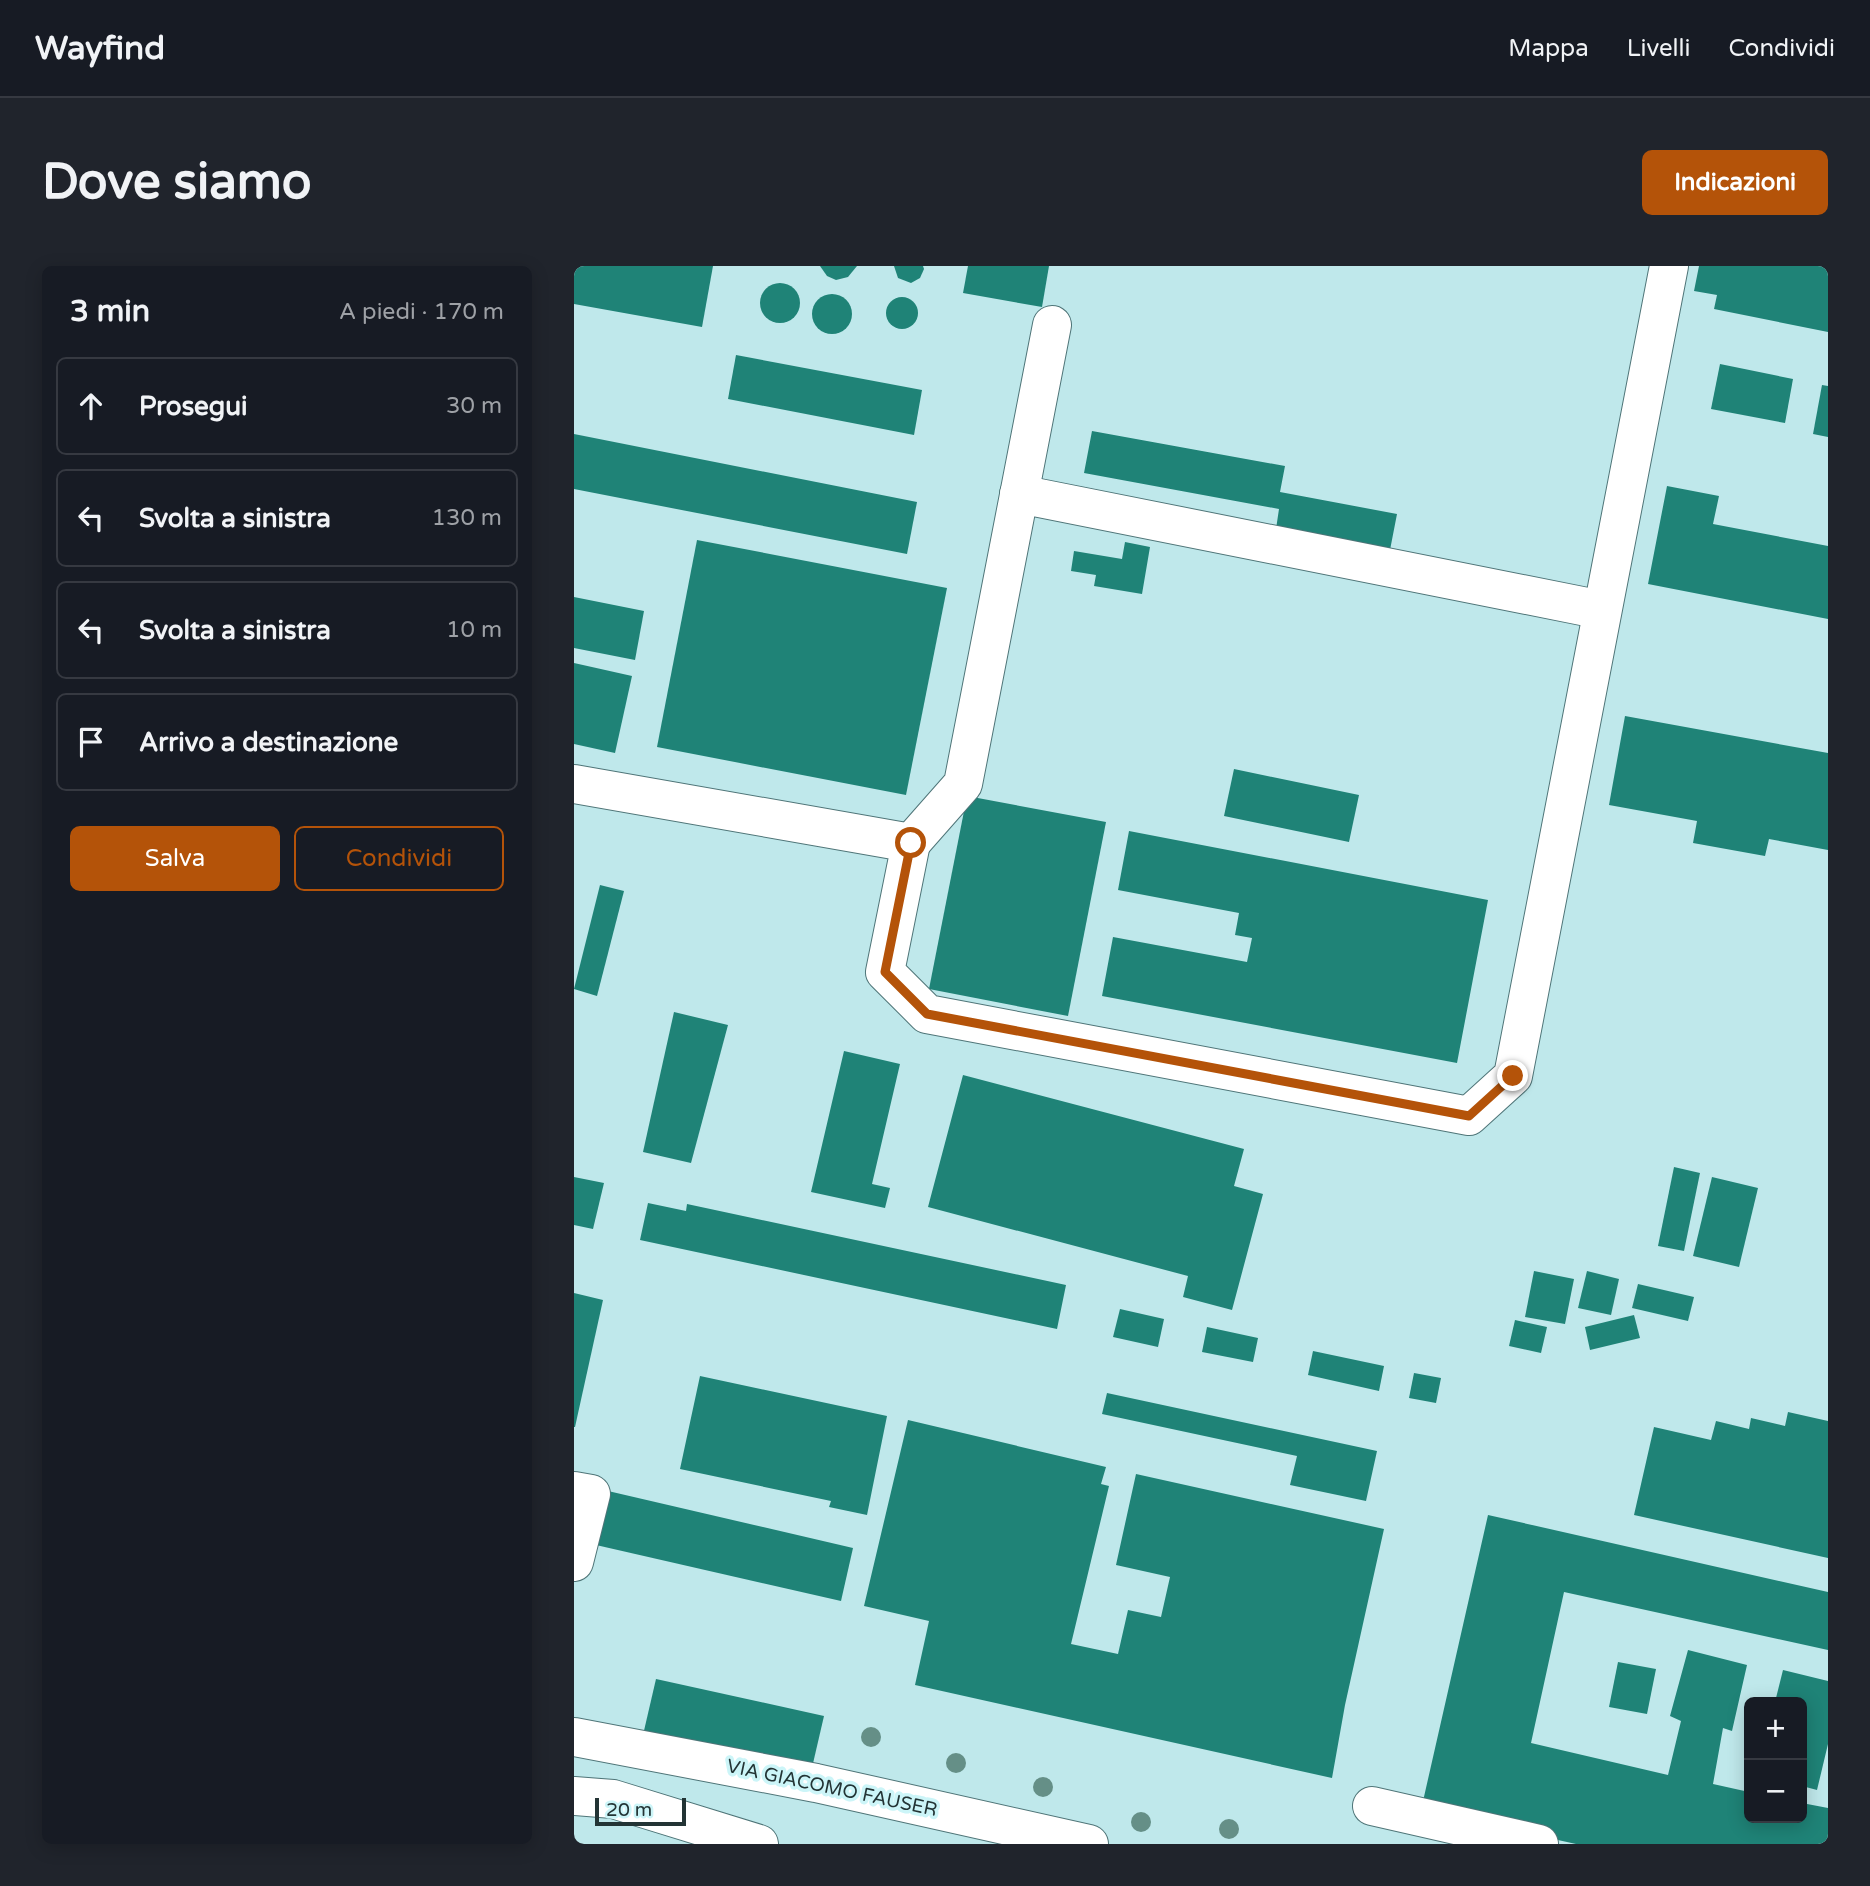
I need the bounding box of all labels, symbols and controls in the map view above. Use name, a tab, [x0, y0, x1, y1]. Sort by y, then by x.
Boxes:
text: Wayfind	[35, 29, 165, 68]
text: Mappa	[1508, 34, 1589, 63]
text: Livelli	[1627, 34, 1691, 63]
text: Condividi	[1729, 34, 1835, 63]
button: Indicazioni	[1642, 150, 1828, 215]
text: Dove siamo	[42, 153, 311, 212]
text: 3 min	[70, 293, 150, 330]
text: A piedi · 170 m	[339, 298, 504, 326]
icon: ahead	[72, 387, 110, 425]
text: Prosegui	[139, 391, 248, 422]
text: 30 m	[446, 392, 502, 420]
icon: left	[72, 499, 110, 537]
text: Svolta a sinistra	[139, 503, 331, 534]
text: 130 m	[432, 504, 502, 532]
icon: left	[72, 611, 110, 649]
text: Svolta a sinistra	[139, 615, 331, 646]
text: 10 m	[446, 616, 502, 644]
icon: arrive	[72, 723, 110, 761]
text: Arrivo a destinazione	[139, 727, 398, 758]
button: Salva	[70, 826, 280, 891]
button: Condividi	[294, 826, 504, 891]
route start	[895, 827, 926, 858]
route end	[1497, 1060, 1528, 1091]
map controls	[1744, 1697, 1807, 1823]
button: +	[1744, 1697, 1807, 1760]
street label: VIA GIACOMO FAUSER	[725, 1755, 939, 1821]
button: −	[1744, 1760, 1807, 1823]
scale bar	[595, 1795, 686, 1827]
text: 20 m	[606, 1799, 652, 1821]

